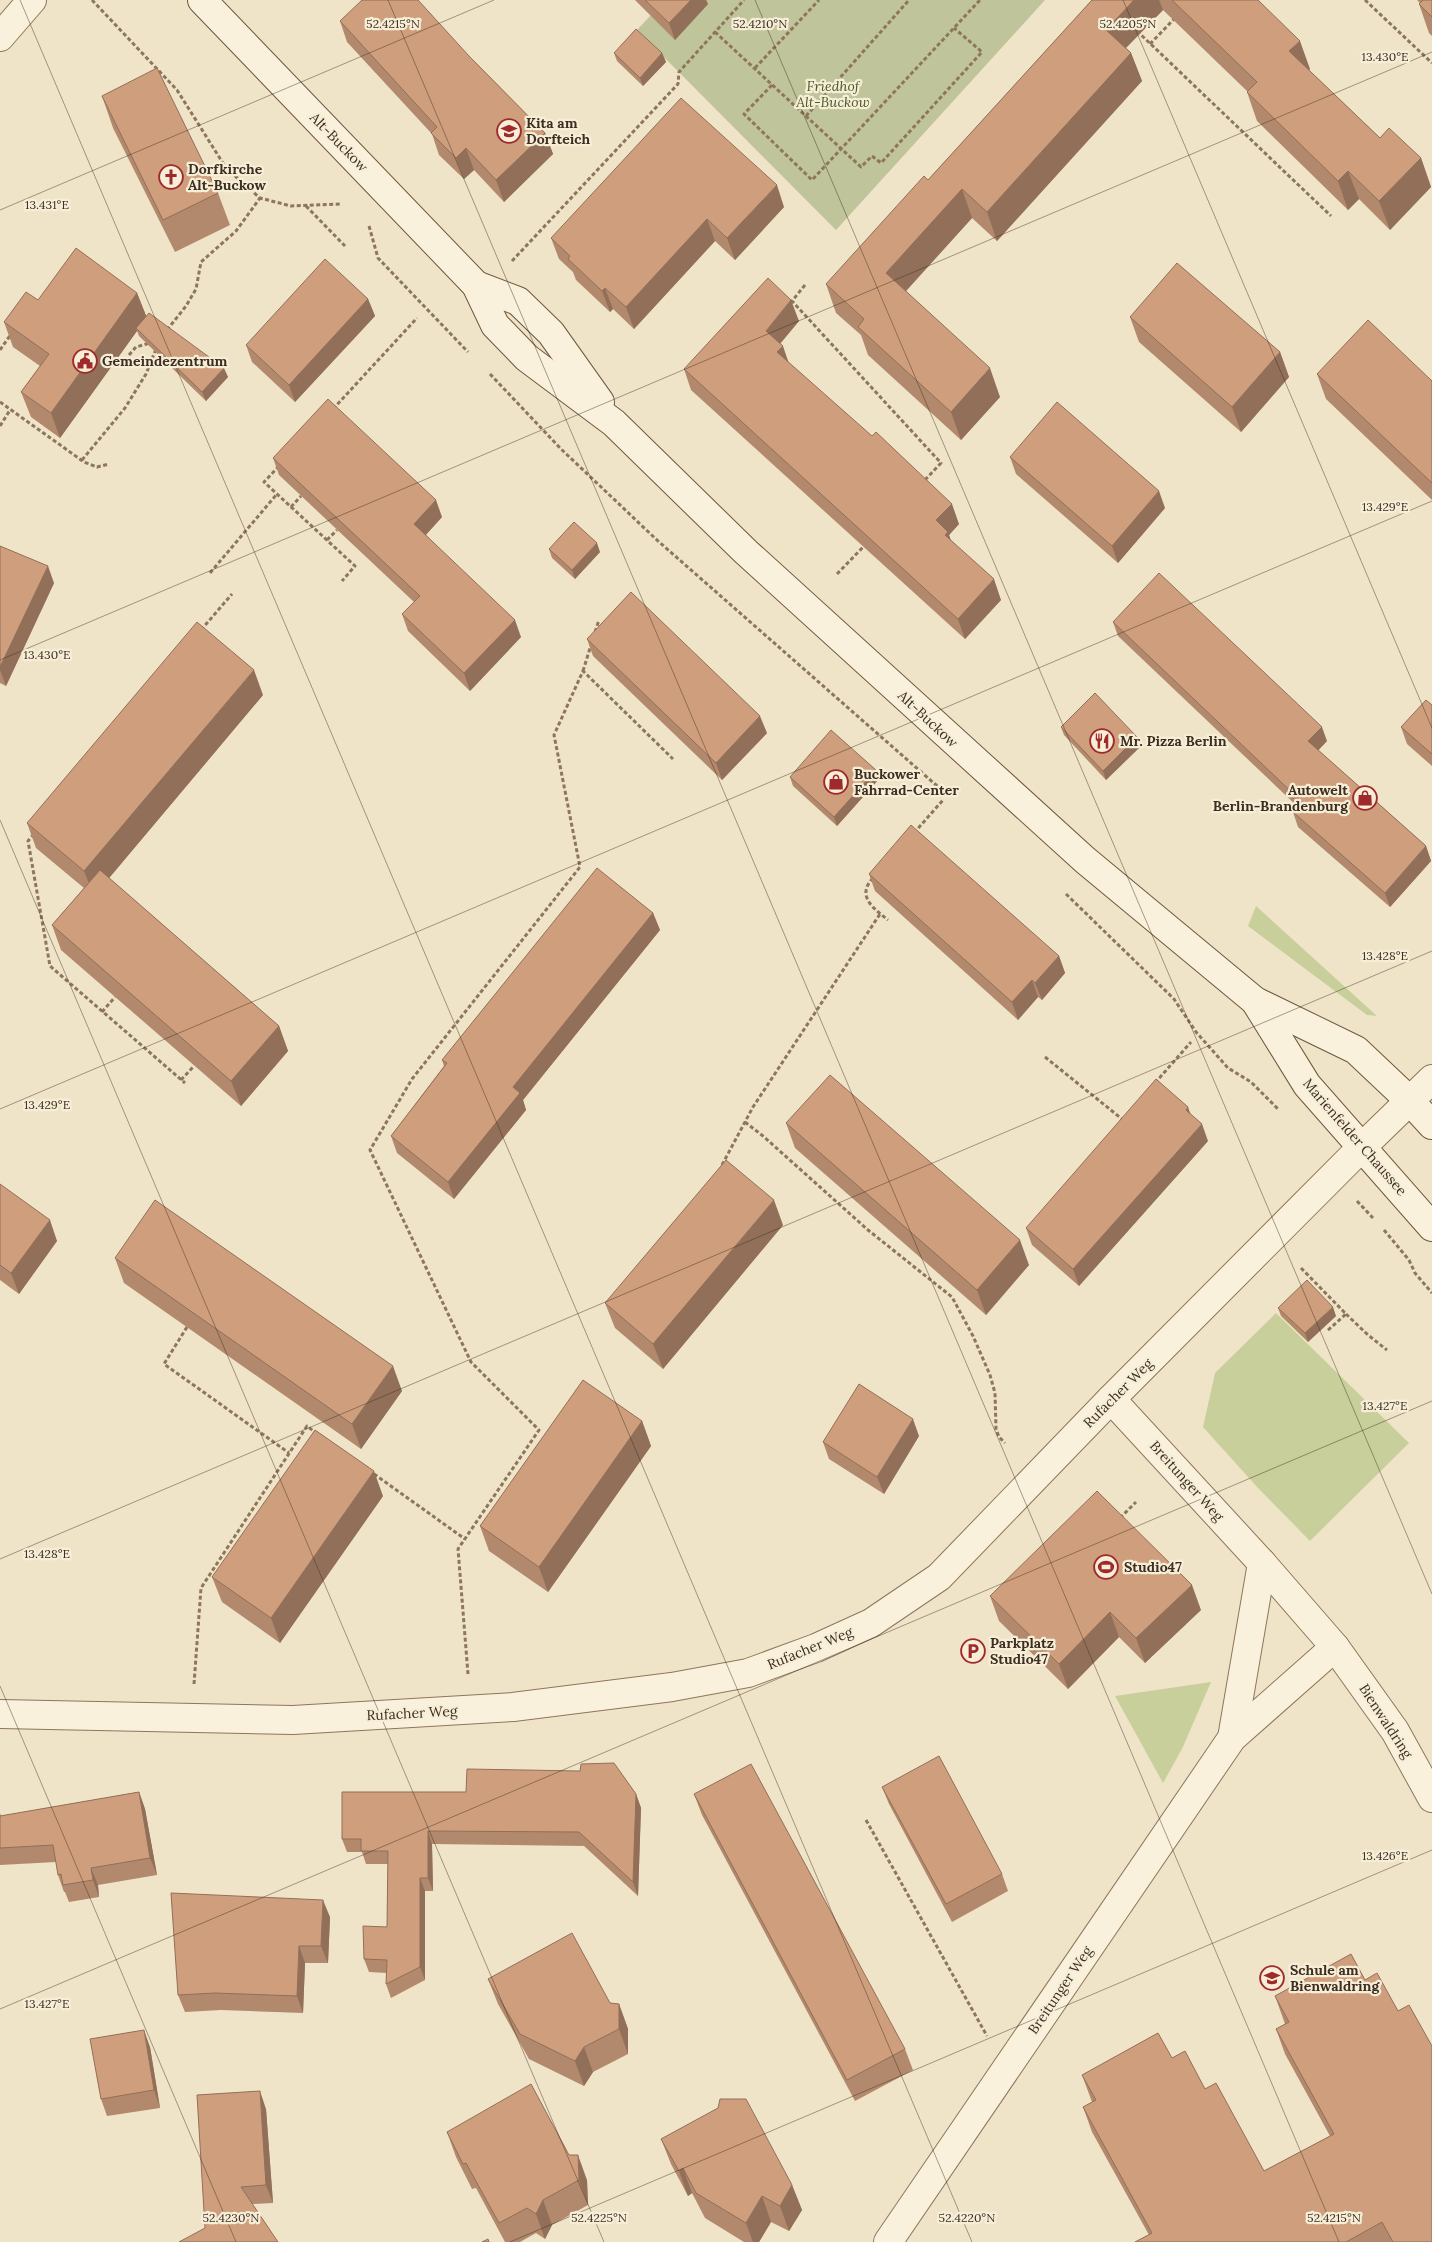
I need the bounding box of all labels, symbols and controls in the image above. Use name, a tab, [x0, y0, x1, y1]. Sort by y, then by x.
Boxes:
text: 52.4215°N	[366, 16, 420, 31]
text: 52.4210°N	[733, 16, 787, 31]
text: 52.4205°N	[1100, 16, 1156, 31]
text: 13.430°E	[1362, 49, 1408, 64]
park label: Friedhof Alt-Buckow	[795, 77, 870, 111]
street label: Alt-Buckow	[306, 108, 372, 176]
place label: Kita am Dorfteich	[526, 114, 591, 148]
school or university icon: Kita am Dorfteich	[496, 118, 522, 144]
place label: Dorfkirche Alt-Buckow	[188, 160, 266, 194]
church icon: Dorfkirche Alt-Buckow	[158, 164, 184, 190]
text: 13.431°E	[25, 197, 69, 212]
public building icon: Gemeindezentrum	[72, 348, 98, 374]
place label: Gemeindezentrum	[102, 352, 228, 370]
text: 13.429°E	[1362, 499, 1408, 514]
text: 13.430°E	[24, 647, 70, 662]
street label: Alt-Buckow	[893, 686, 962, 752]
restaurant icon: Mr. Pizza Berlin	[1089, 728, 1115, 754]
place label: Mr. Pizza Berlin	[1120, 732, 1227, 750]
place label: Buckower Fahrrad-Center	[854, 765, 959, 799]
shop icon: Buckower Fahrrad-Center	[823, 769, 849, 795]
place label: Autowelt Berlin-Brandenburg	[1213, 781, 1349, 815]
shop icon: Autowelt Berlin-Brandenburg	[1352, 785, 1378, 811]
text: 13.428°E	[1362, 948, 1408, 963]
street label: Marienfelder Chaussee	[1299, 1075, 1411, 1200]
text: 13.429°E	[24, 1097, 70, 1112]
street label: Rufacher Weg	[1079, 1354, 1157, 1432]
text: 13.427°E	[1363, 1398, 1407, 1413]
street label: Breitunger Weg	[1146, 1437, 1228, 1525]
text: 13.428°E	[24, 1546, 70, 1561]
sports icon: Studio47	[1093, 1554, 1119, 1580]
place label: Studio47	[1124, 1558, 1182, 1576]
street label: Rufacher Weg	[764, 1623, 856, 1673]
place label: Parkplatz Studio47	[990, 1634, 1054, 1668]
parking icon: Parkplatz Studio47	[960, 1638, 986, 1664]
street label: Bienwaldring	[1355, 1680, 1417, 1762]
street label: Rufacher Weg	[366, 1702, 458, 1724]
text: 13.426°E	[1362, 1848, 1408, 1863]
street label: Breitunger Weg	[1024, 1942, 1096, 2037]
place label: Schule am Bienwaldring	[1290, 1961, 1381, 1995]
school or university icon: Schule am Bienwaldring	[1259, 1965, 1285, 1991]
text: 13.427°E	[25, 1996, 69, 2011]
text: 52.4230°N	[203, 2210, 259, 2225]
text: 52.4225°N	[571, 2210, 627, 2225]
text: 52.4220°N	[939, 2210, 995, 2225]
text: 52.4215°N	[1307, 2210, 1361, 2225]

